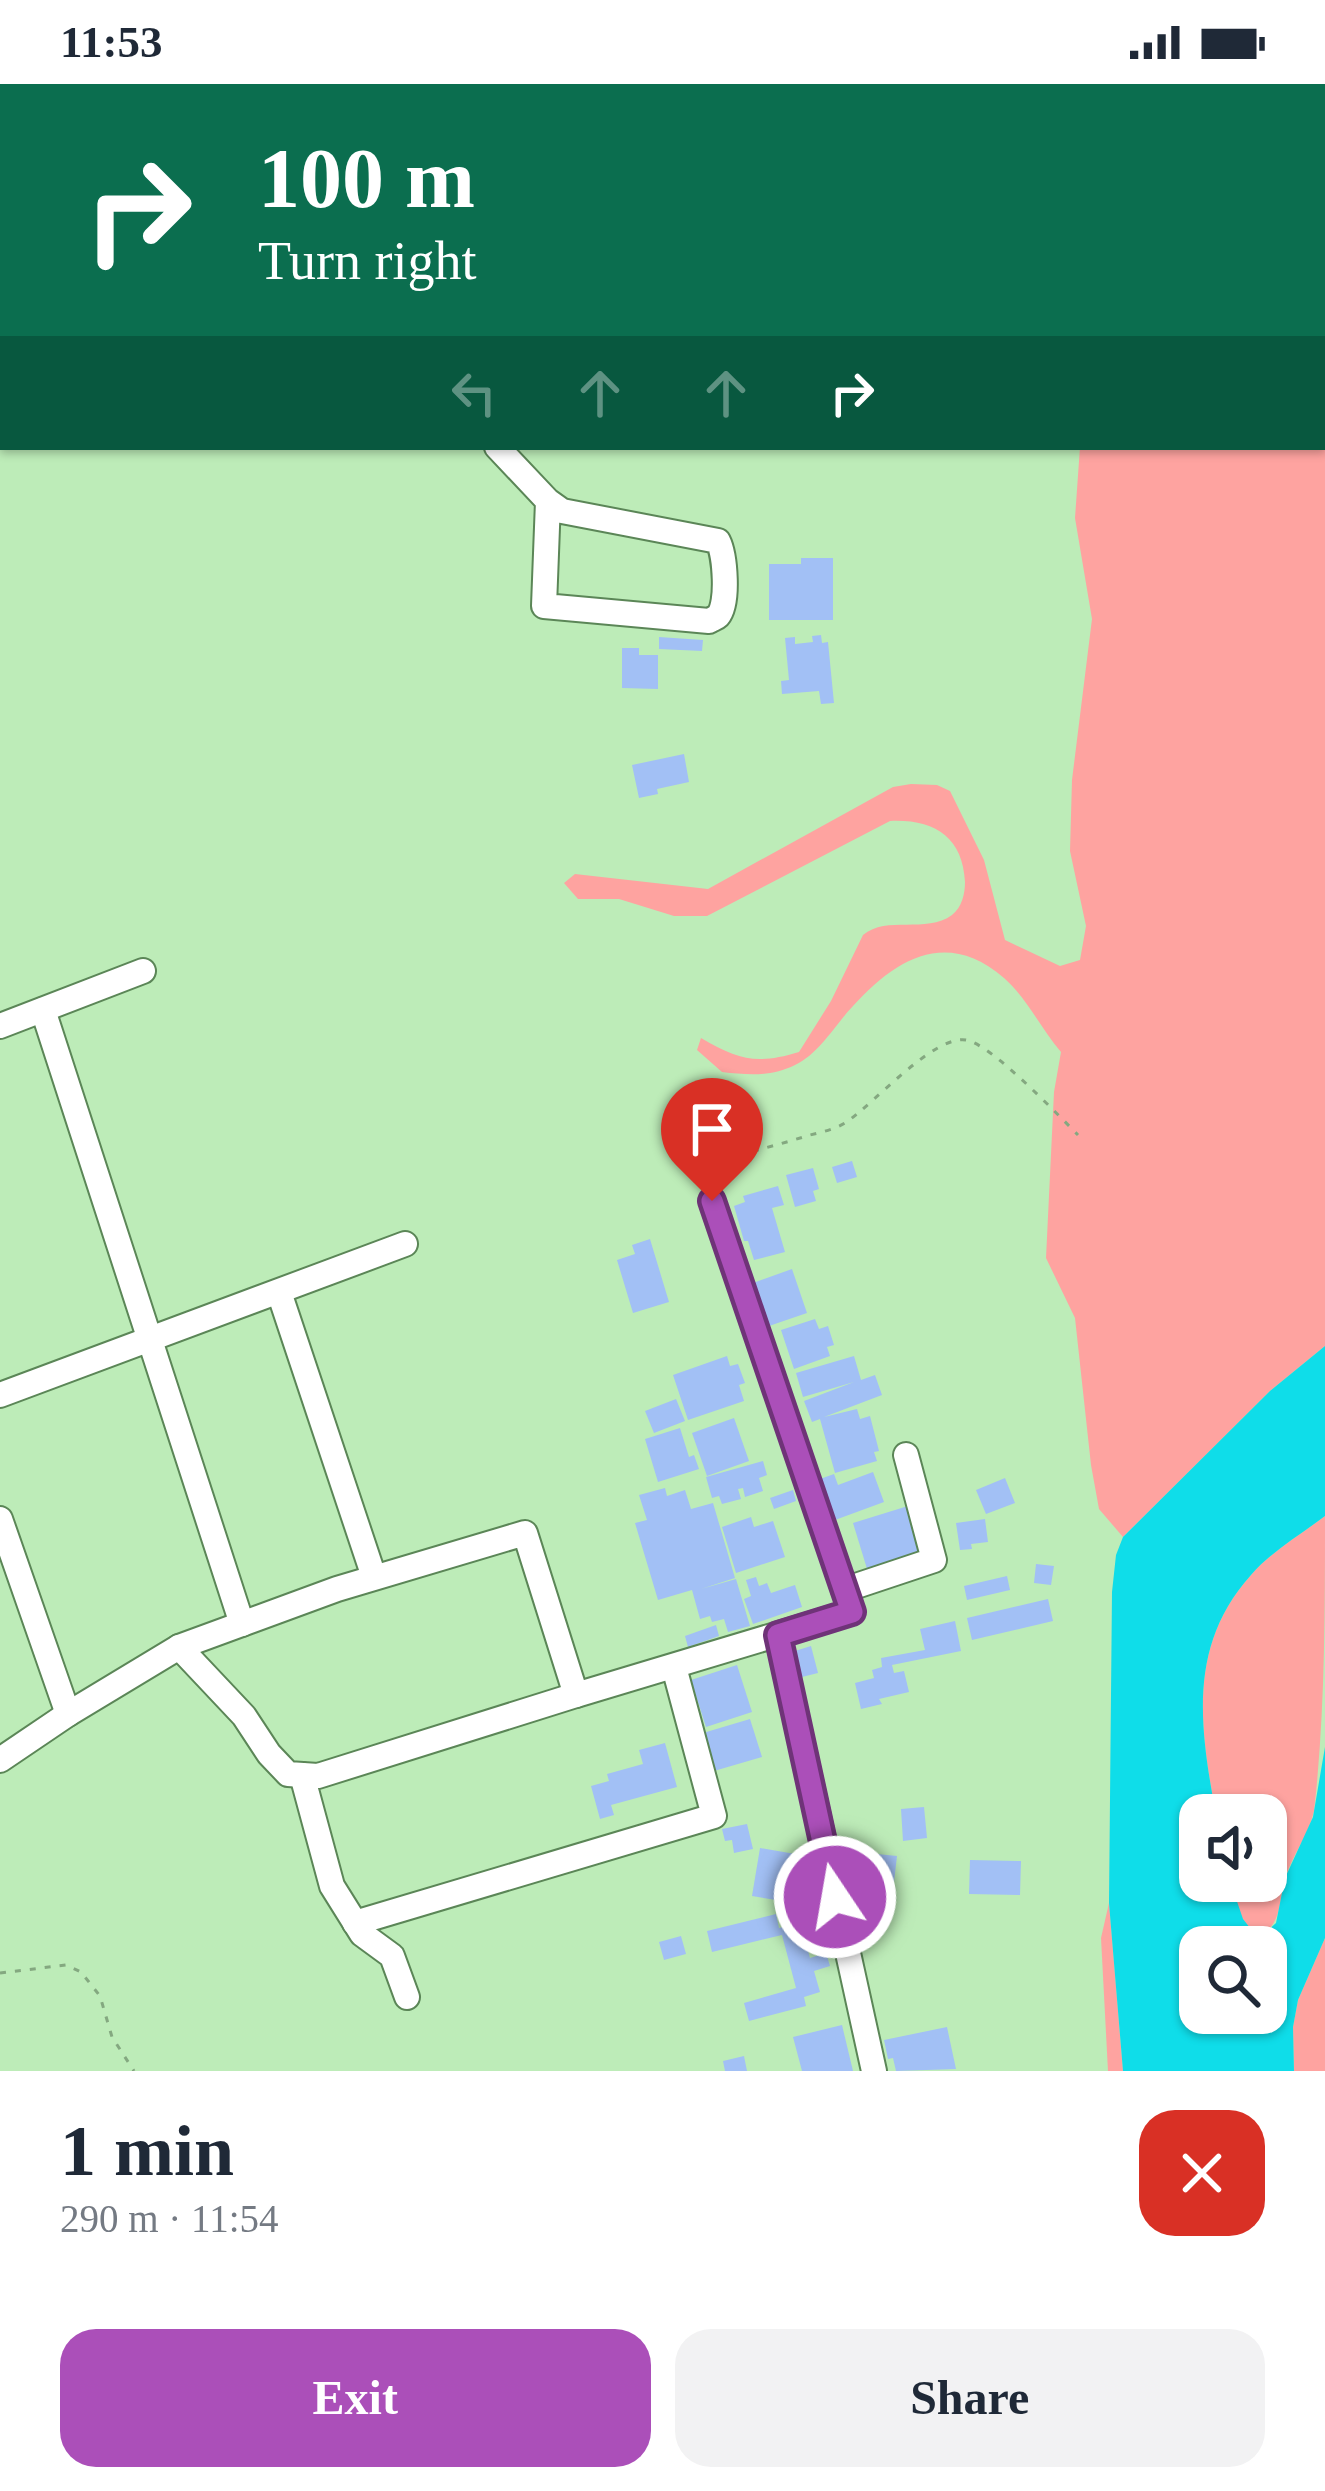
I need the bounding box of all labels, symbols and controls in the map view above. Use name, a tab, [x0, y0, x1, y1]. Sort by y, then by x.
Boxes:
text: 11:53	[60, 17, 163, 67]
icon: right	[60, 132, 216, 288]
text: 100 m	[258, 132, 475, 225]
text: Turn right	[258, 231, 477, 291]
icon: left	[441, 360, 507, 426]
icon: ahead	[567, 360, 633, 426]
icon: ahead	[693, 360, 759, 426]
icon: right	[819, 360, 885, 426]
pin	[661, 1078, 763, 1201]
icon: arrive	[679, 1096, 745, 1162]
map controls	[1179, 1794, 1287, 2034]
button: sound	[1179, 1794, 1287, 1902]
position arrow	[772, 1834, 898, 1960]
button: search	[1179, 1926, 1287, 2034]
button: close	[1139, 2110, 1265, 2236]
text: 1 min	[60, 2111, 234, 2191]
text: 290 m · 11:54	[60, 2197, 278, 2240]
button: Exit	[60, 2329, 651, 2467]
button: Share	[675, 2329, 1265, 2467]

